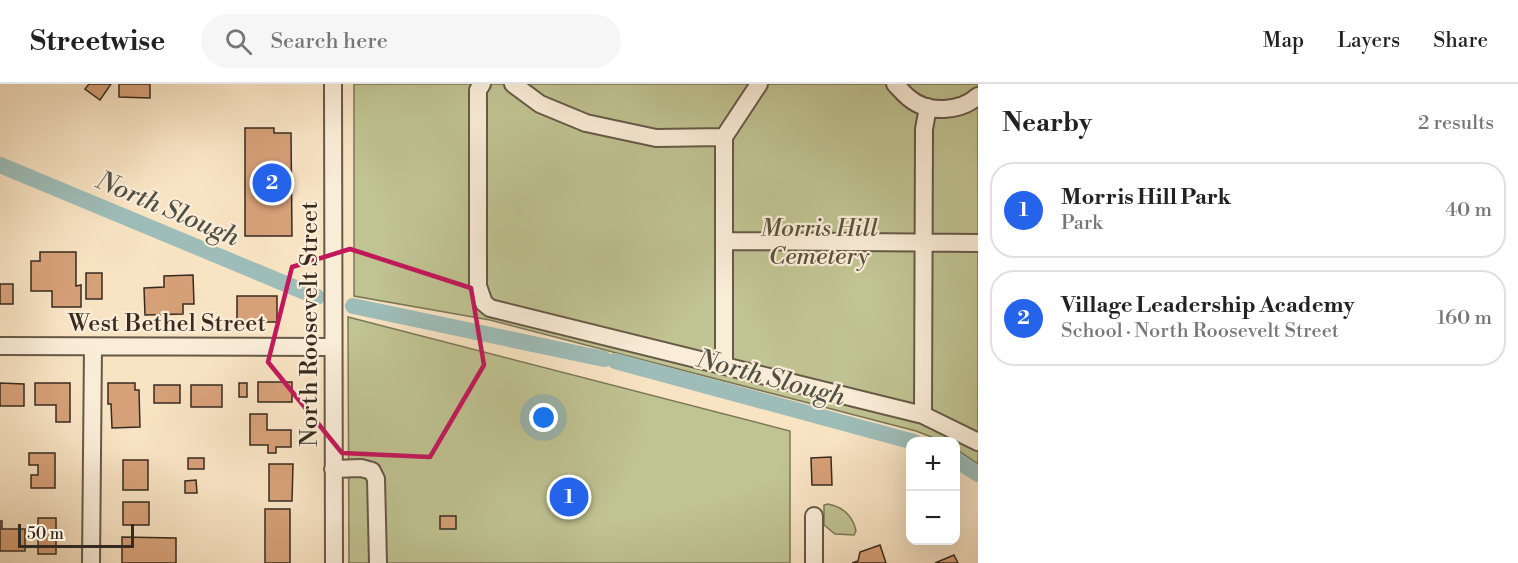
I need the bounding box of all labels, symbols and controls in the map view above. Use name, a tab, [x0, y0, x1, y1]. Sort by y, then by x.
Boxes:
search box	[201, 14, 621, 68]
text: Streetwise	[30, 24, 165, 59]
icon: search	[222, 25, 255, 58]
text: Search here	[270, 28, 388, 55]
text: Map	[1263, 28, 1304, 54]
text: Layers	[1337, 28, 1400, 54]
text: Share	[1433, 28, 1488, 54]
text: Nearby	[1002, 107, 1092, 139]
text: 2 results	[1418, 111, 1494, 136]
pin: 2	[252, 160, 292, 206]
water label: North Slough	[90, 164, 244, 254]
text: Morris Hill Park	[1061, 184, 1231, 211]
text: 1	[1019, 198, 1028, 223]
text: 40 m	[1445, 198, 1492, 223]
street label: North Roosevelt Street	[295, 201, 325, 447]
text: Park	[1061, 211, 1103, 236]
park label: Morris Hill Cemetery	[760, 214, 878, 272]
text: Village Leadership Academy	[1061, 292, 1355, 319]
text: 2	[1017, 306, 1030, 331]
text: 160 m	[1437, 306, 1492, 331]
street label: West Bethel Street	[67, 309, 266, 339]
text: School · North Roosevelt Street	[1061, 319, 1339, 344]
water label: North Slough	[692, 343, 849, 413]
your location	[529, 403, 558, 432]
map controls	[906, 437, 960, 545]
button: +	[906, 437, 960, 491]
pin: 1	[550, 474, 588, 520]
button: −	[906, 491, 960, 545]
scale bar	[18, 521, 134, 548]
text: 50 m	[27, 524, 64, 544]

